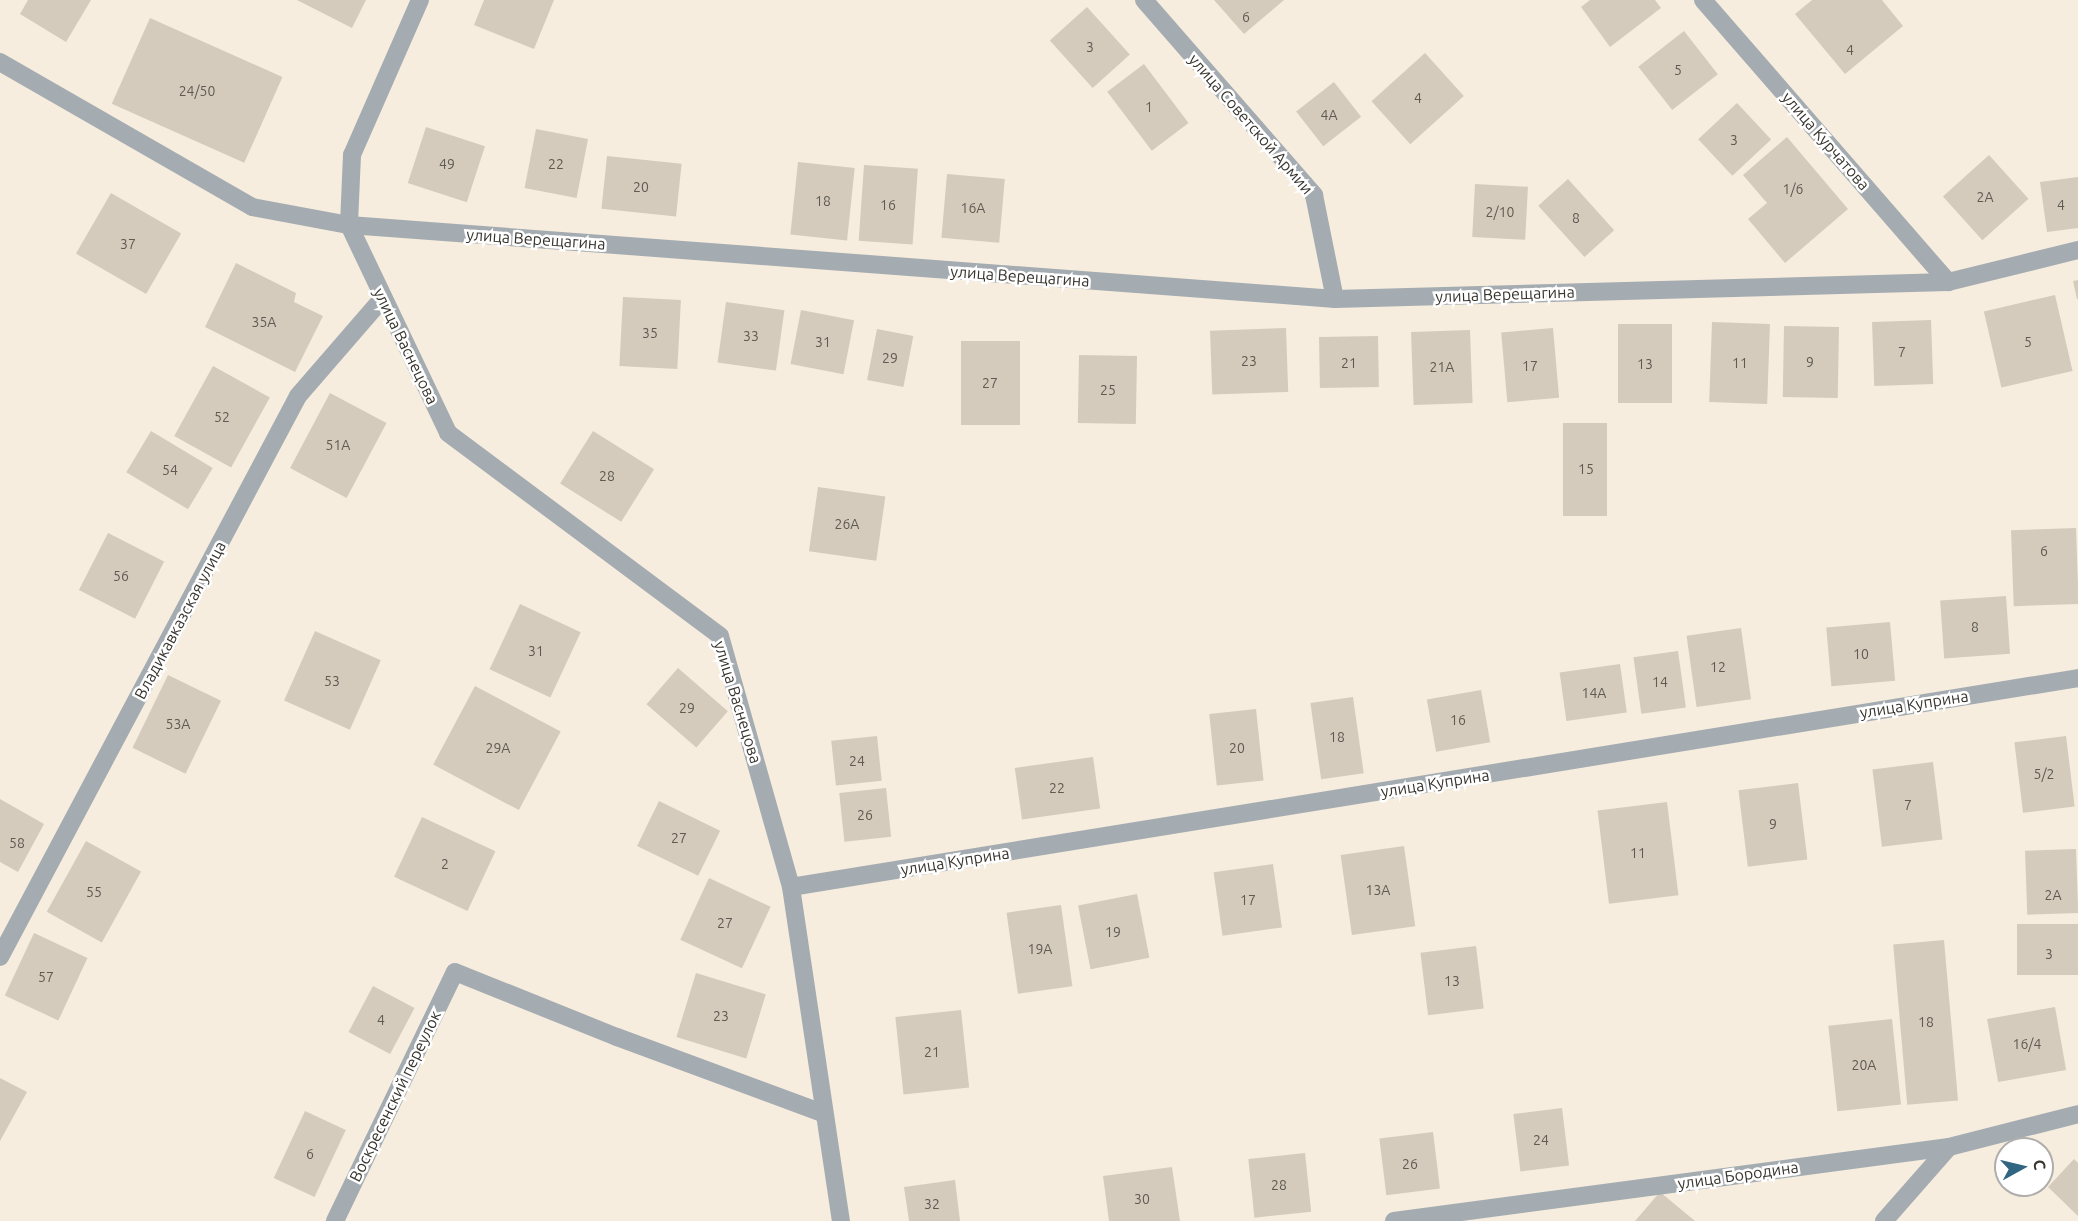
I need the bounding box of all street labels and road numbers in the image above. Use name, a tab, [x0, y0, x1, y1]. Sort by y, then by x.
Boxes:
street label: улица Советской Армии	[1185, 50, 1317, 198]
street label: улица Курчатова	[1778, 88, 1874, 194]
street label: улица Верещагина	[466, 225, 606, 253]
street label: улица Верещагина	[950, 262, 1090, 290]
street label: улица Верещагина	[1435, 282, 1575, 306]
street label: улица Васнецова	[369, 285, 443, 407]
street label: Владикавказская улица	[130, 538, 230, 702]
street label: улица Васнецова	[710, 638, 766, 766]
street label: улица Куприна	[1858, 686, 1970, 722]
street label: улица Куприна	[1379, 765, 1491, 801]
street label: улица Куприна	[899, 843, 1011, 879]
street label: Воскресенский переулок	[345, 1007, 445, 1185]
street label: улица Бородина	[1676, 1157, 1800, 1193]

